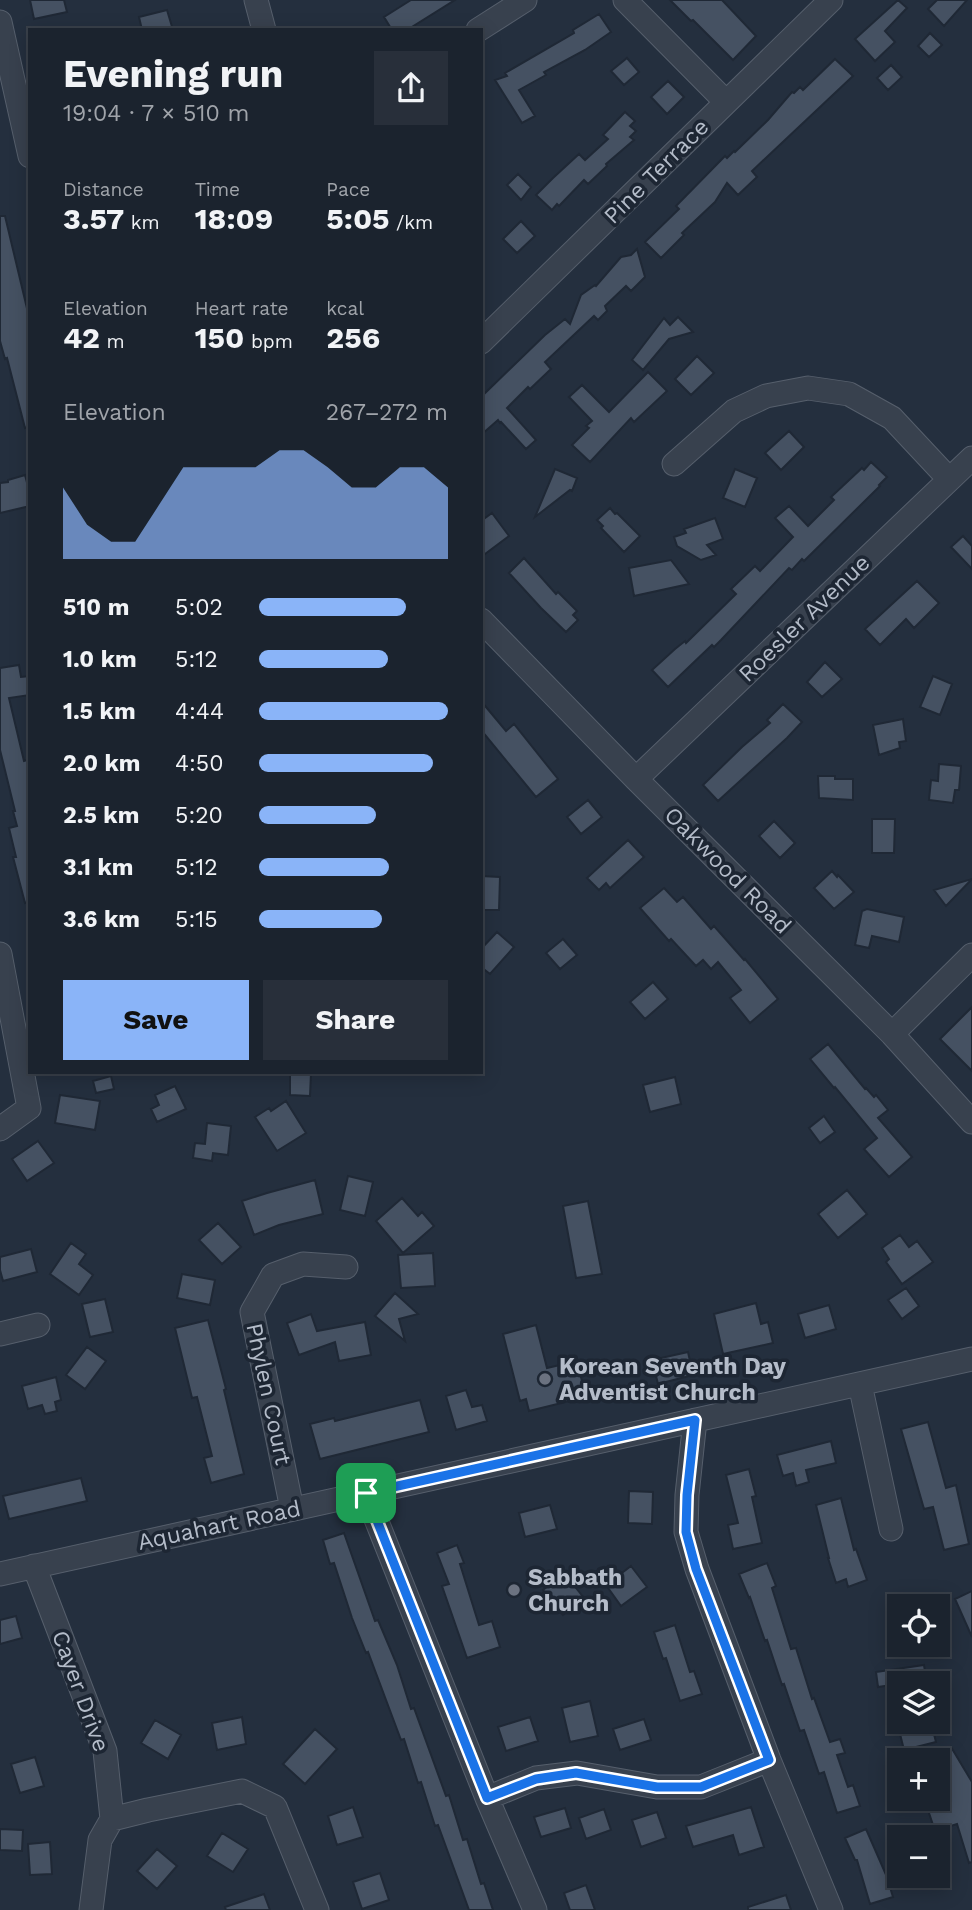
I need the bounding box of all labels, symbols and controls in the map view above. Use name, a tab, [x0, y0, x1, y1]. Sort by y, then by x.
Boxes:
button: share	[374, 51, 448, 125]
text: Evening run	[63, 52, 283, 96]
text: 19:04 · 7 × 510 m	[63, 100, 250, 127]
street label: Pine Terrace	[598, 113, 714, 229]
text: Distance	[63, 178, 144, 201]
text: Time	[195, 178, 240, 201]
text: Pace	[326, 178, 370, 201]
text: 3.57	[63, 201, 124, 236]
text: 18:09	[195, 201, 273, 236]
text: 5:05	[326, 201, 390, 236]
text: km	[124, 211, 160, 234]
text: /km	[390, 211, 433, 234]
text: Elevation	[63, 297, 148, 320]
text: Heart rate	[195, 297, 289, 320]
text: kcal	[326, 297, 364, 320]
text: 42	[63, 320, 100, 355]
text: 150	[195, 320, 244, 355]
text: 256	[326, 320, 380, 355]
text: m	[100, 330, 125, 353]
text: bpm	[244, 330, 293, 353]
text: Elevation	[63, 399, 166, 426]
text: 267–272 m	[326, 399, 448, 426]
street label: Roesler Avenue	[733, 549, 875, 688]
text: 510 m	[63, 594, 129, 621]
text: 5:02	[175, 594, 223, 621]
text: 1.0 km	[63, 646, 137, 673]
text: 5:12	[175, 646, 218, 673]
text: 1.5 km	[63, 698, 136, 725]
text: 4:44	[175, 698, 224, 725]
text: 2.0 km	[63, 750, 141, 777]
text: 4:50	[175, 750, 224, 777]
street label: Oakwood Road	[659, 801, 797, 939]
text: 2.5 km	[63, 802, 139, 829]
text: 5:20	[175, 802, 223, 829]
text: 3.1 km	[63, 854, 133, 881]
text: 5:12	[175, 854, 218, 881]
text: 3.6 km	[63, 906, 140, 933]
text: 5:15	[175, 906, 218, 933]
button: Save	[63, 980, 249, 1060]
button: Share	[263, 980, 448, 1060]
street label: Phylen Court	[240, 1321, 297, 1468]
place label: Korean Seventh Day Adventist Church	[559, 1353, 786, 1406]
marker: Korean Seventh Day Adventist Church	[537, 1371, 553, 1387]
pin	[336, 1463, 396, 1523]
icon: arrive	[347, 1474, 385, 1512]
street label: Aquahart Road	[135, 1495, 303, 1556]
place label: Sabbath Church	[528, 1564, 622, 1617]
marker: Sabbath Church	[506, 1582, 522, 1598]
map controls	[887, 1594, 950, 1888]
button: locate	[887, 1594, 950, 1657]
street label: Cayer Drive	[46, 1627, 115, 1756]
button: layers	[887, 1671, 950, 1734]
button: +	[887, 1748, 950, 1811]
button: −	[887, 1825, 950, 1888]

